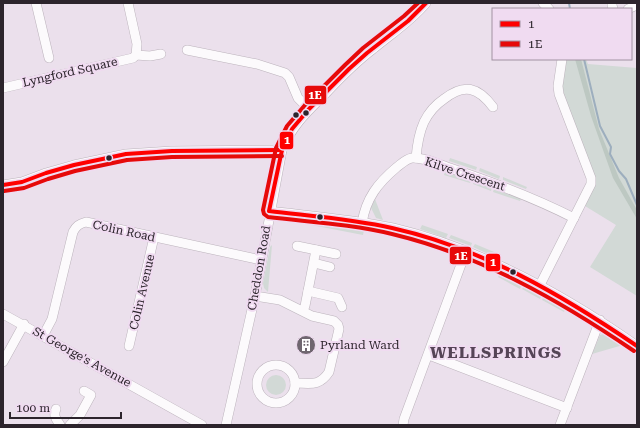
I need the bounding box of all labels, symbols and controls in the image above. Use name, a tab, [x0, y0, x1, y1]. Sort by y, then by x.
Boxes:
legend	[492, 8, 632, 60]
text: 1	[528, 17, 535, 31]
text: 1E	[528, 37, 542, 51]
street label: Lyngford Square	[21, 54, 119, 90]
line badge: 1E	[304, 85, 327, 105]
text: 1E	[308, 89, 322, 102]
unlabelled marker	[301, 108, 311, 118]
unlabelled marker	[291, 110, 301, 120]
line badge: 1	[279, 131, 294, 150]
text: 1	[284, 134, 290, 147]
unlabelled marker	[104, 153, 114, 163]
street label: Kilve Crescent	[423, 154, 508, 194]
unlabelled marker	[315, 212, 325, 222]
street label: Colin Road	[91, 218, 157, 245]
street label: Cheddon Road	[245, 224, 273, 312]
line badge: 1E	[449, 246, 472, 265]
text: 1E	[454, 250, 468, 263]
street label: Colin Avenue	[126, 252, 158, 331]
line badge: 1	[485, 253, 501, 272]
text: 1	[490, 256, 496, 269]
unlabelled marker	[508, 267, 518, 277]
street label: St George's Avenue	[30, 324, 134, 390]
building icon: Pyrland Ward	[295, 334, 317, 356]
place label: Pyrland Ward	[320, 338, 400, 352]
district label: WELLSPRINGS	[430, 343, 562, 362]
scale bar	[10, 394, 121, 420]
text: 100 m	[16, 401, 50, 415]

